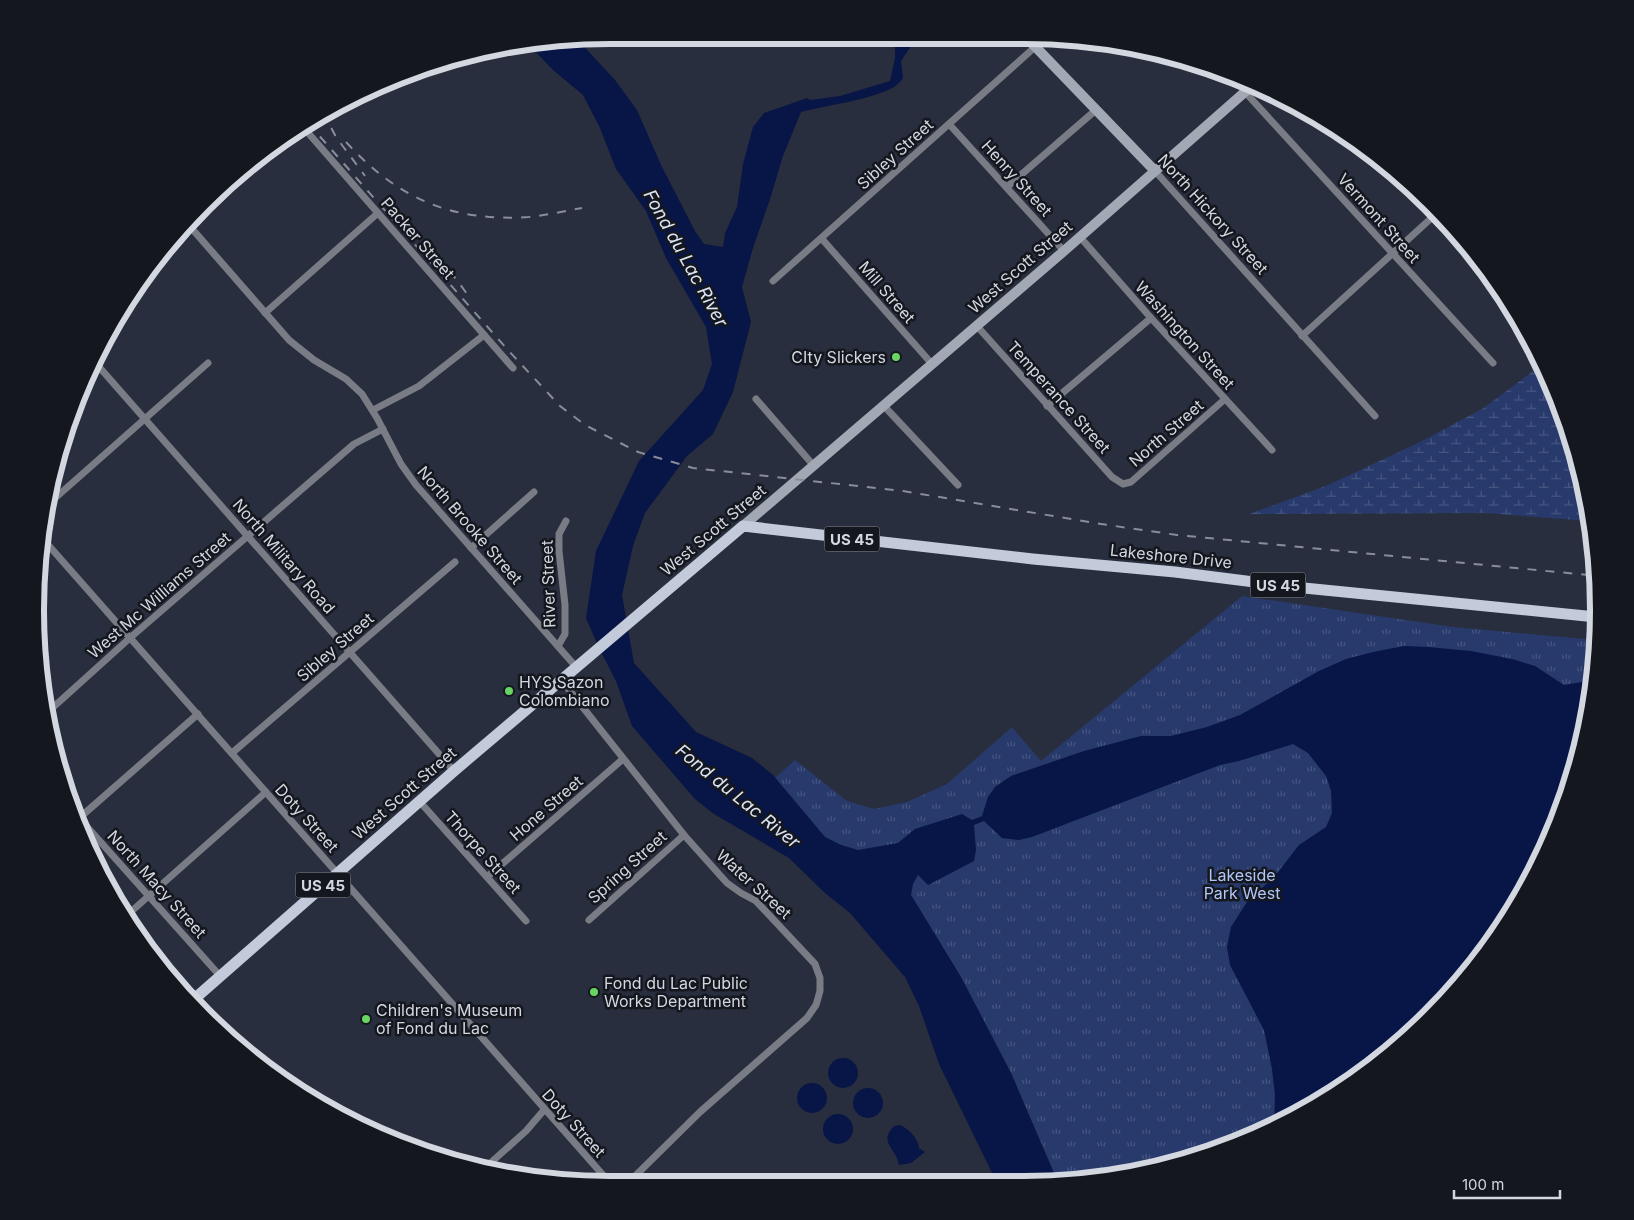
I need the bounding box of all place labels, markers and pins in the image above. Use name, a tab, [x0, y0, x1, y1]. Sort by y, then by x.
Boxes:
place label: CIty Slickers	[791, 347, 886, 367]
marker: CIty Slickers	[890, 351, 902, 363]
place label: HYS Sazon Colombiano	[519, 672, 609, 710]
marker: HYS Sazon Colombiano	[503, 685, 515, 697]
place label: Fond du Lac Public Works Department	[604, 973, 748, 1011]
marker: Fond du Lac Public Works Department	[588, 986, 600, 998]
place label: Children's Museum of Fond du Lac	[376, 1000, 522, 1038]
marker: Children's Museum of Fond du Lac	[360, 1013, 372, 1025]

